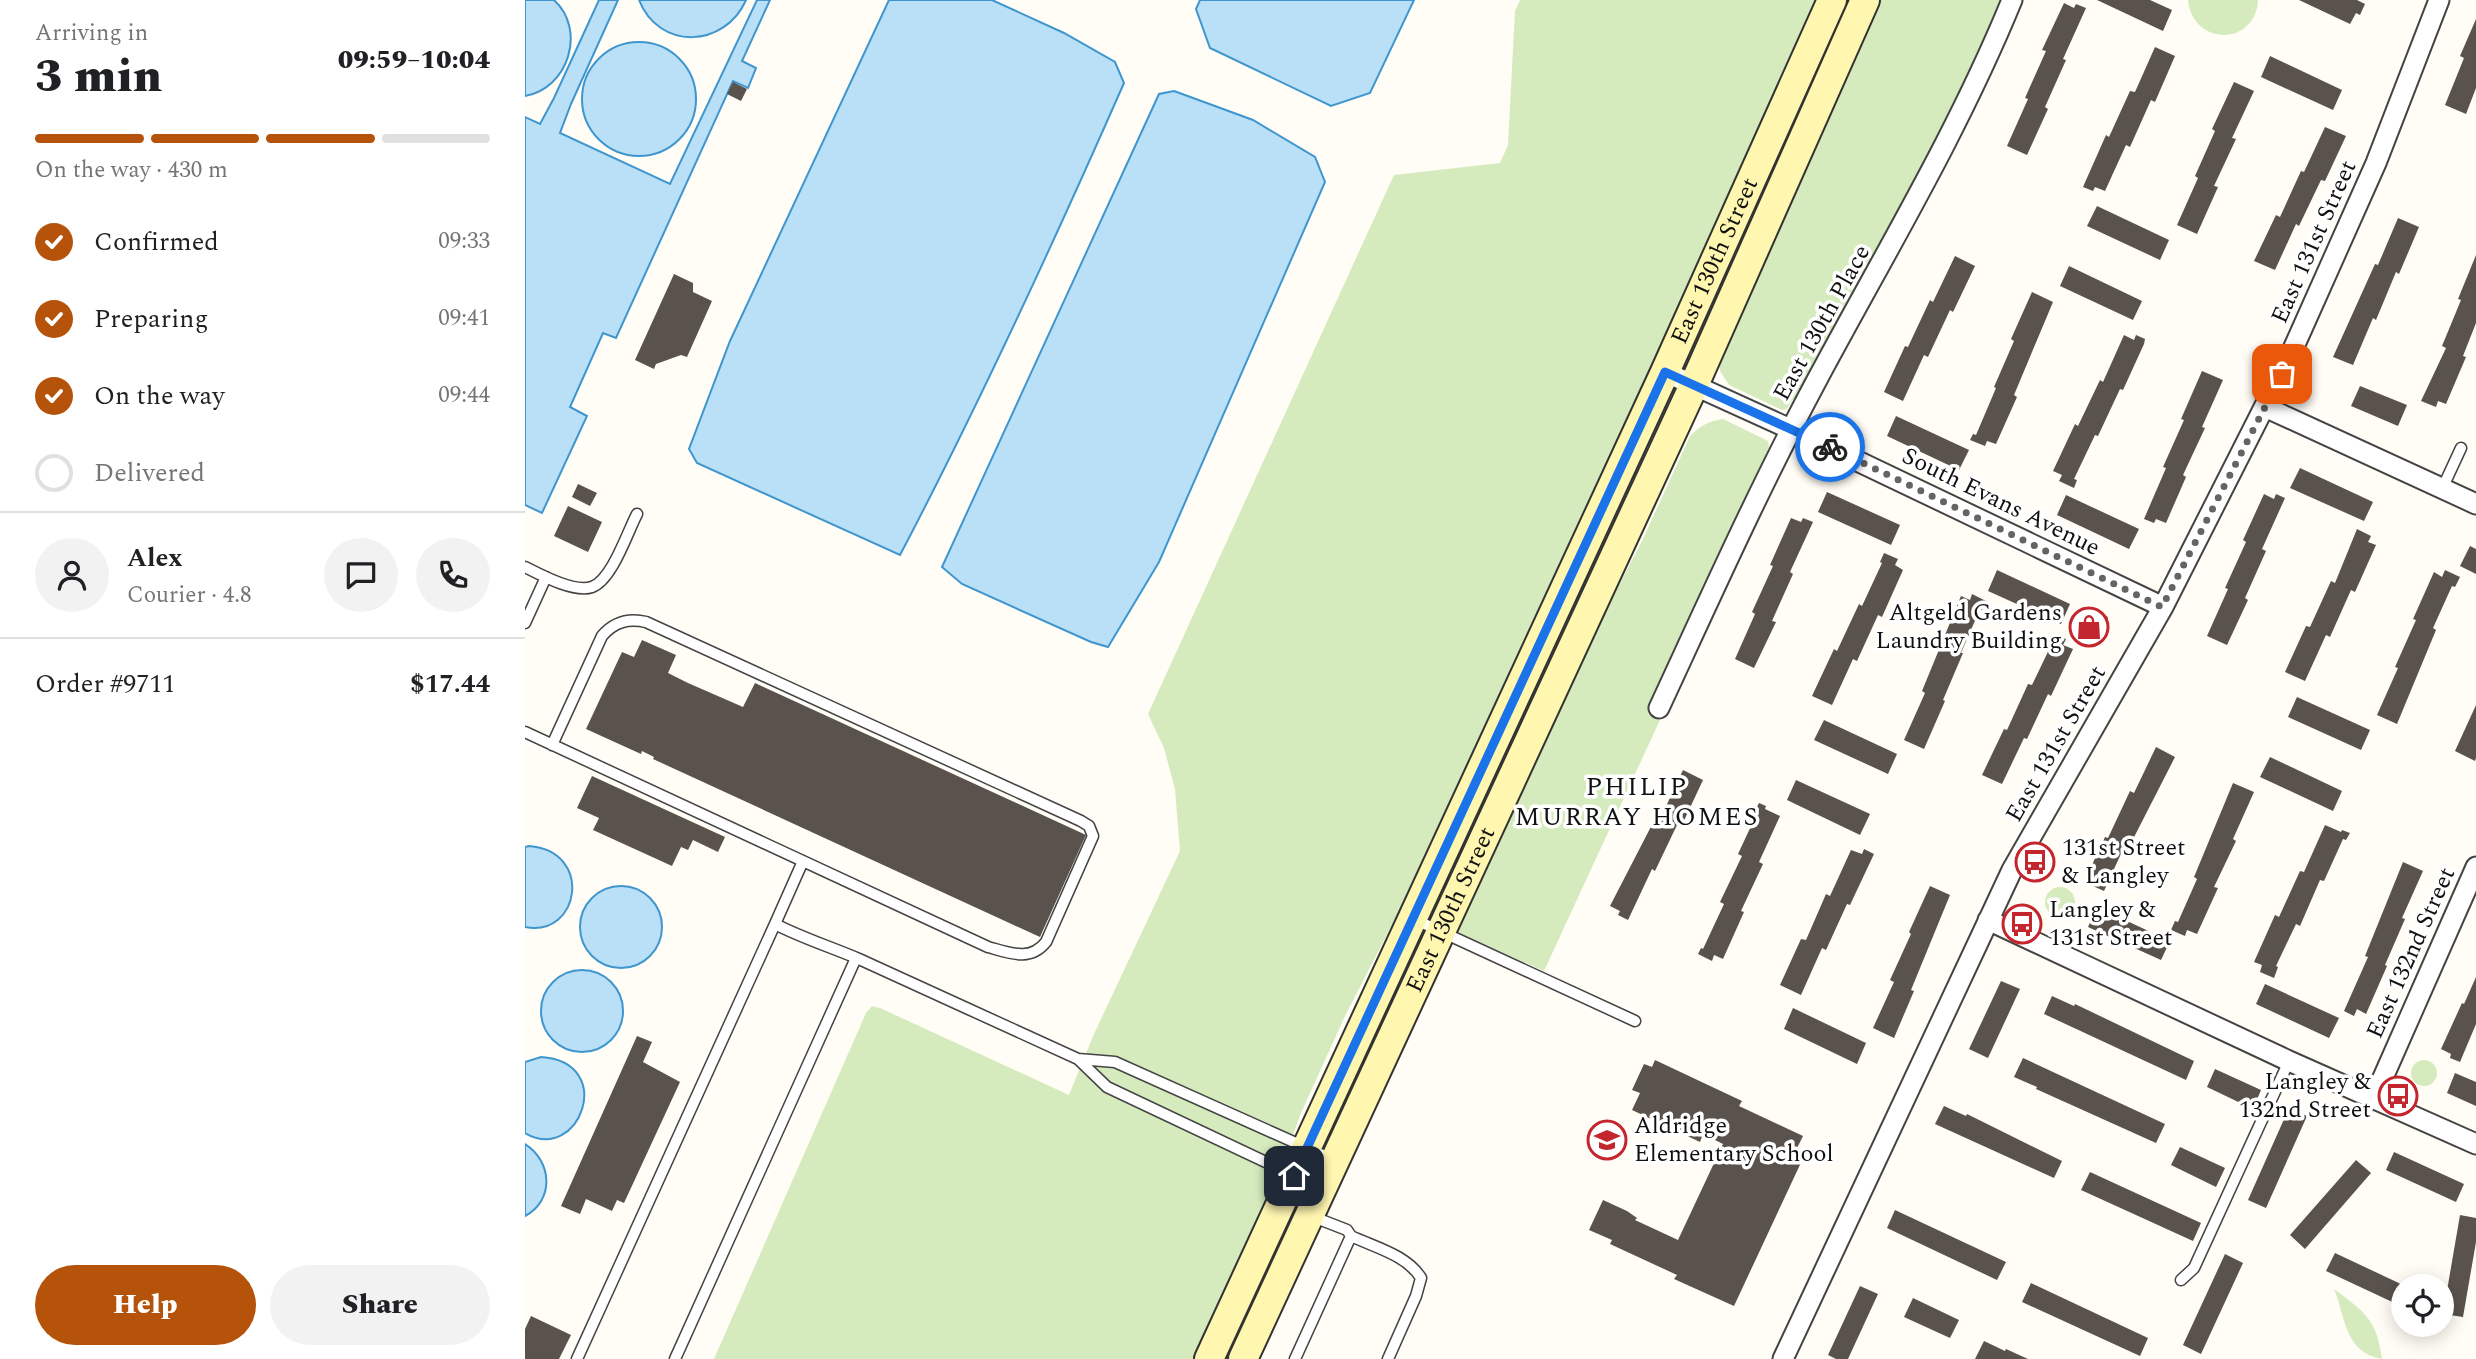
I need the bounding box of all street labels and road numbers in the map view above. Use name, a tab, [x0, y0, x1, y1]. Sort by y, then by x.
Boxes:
street label: East 131st Street	[2262, 154, 2366, 330]
street label: East 130th Street	[1662, 172, 1768, 350]
street label: East 130th Place	[1764, 238, 1880, 408]
street label: South Evans Avenue	[1896, 438, 2106, 566]
street label: East 131st Street	[1997, 659, 2115, 829]
street label: East 130th Street	[1397, 821, 1505, 999]
street label: East 132nd Street	[2357, 861, 2465, 1045]

